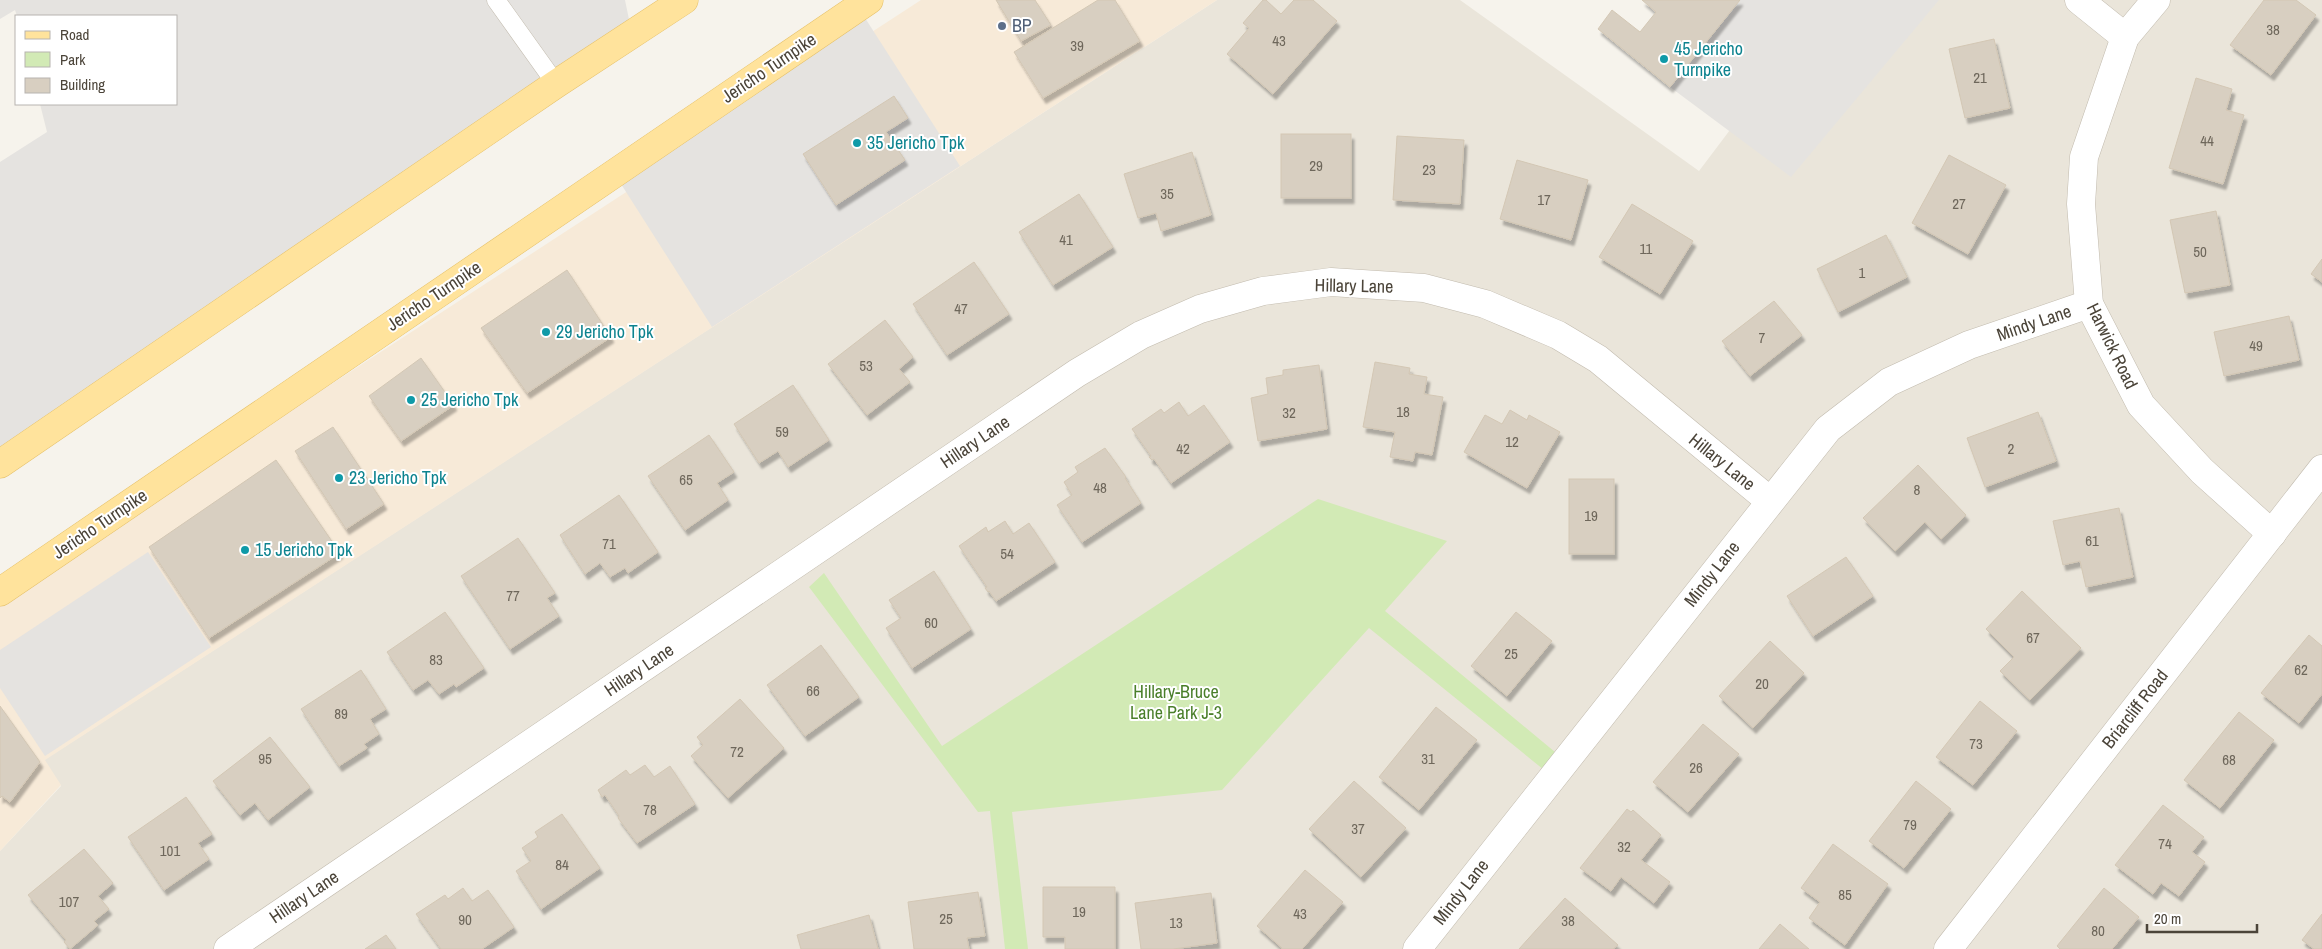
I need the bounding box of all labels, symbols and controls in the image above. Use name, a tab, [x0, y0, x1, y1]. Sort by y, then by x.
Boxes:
place label: BP	[1012, 13, 1032, 38]
legend	[15, 15, 178, 105]
house number: 38	[2266, 19, 2280, 40]
marker: BP	[996, 20, 1008, 32]
text: Road	[60, 24, 89, 45]
street label: Jericho Turnpike	[716, 27, 821, 108]
house number: 43	[1272, 30, 1286, 51]
house number: 39	[1070, 35, 1084, 56]
place label: 45 Jericho Turnpike	[1674, 36, 1743, 82]
text: Park	[60, 49, 86, 70]
marker: 45 Jericho Turnpike	[1658, 53, 1670, 65]
house number: 21	[1973, 67, 1987, 88]
text: Building	[60, 74, 105, 95]
place label: 35 Jericho Tpk	[867, 130, 965, 155]
house number: 44	[2200, 130, 2214, 151]
marker: 35 Jericho Tpk	[851, 137, 863, 149]
house number: 29	[1309, 155, 1323, 176]
house number: 23	[1422, 159, 1436, 180]
house number: 35	[1160, 183, 1174, 204]
house number: 17	[1537, 189, 1551, 210]
house number: 27	[1952, 193, 1966, 214]
house number: 41	[1059, 229, 1073, 250]
house number: 11	[1640, 238, 1653, 259]
house number: 50	[2193, 241, 2207, 262]
street label: Jericho Turnpike	[381, 255, 486, 336]
house number: 1	[1859, 262, 1866, 283]
street label: Hillary Lane	[1314, 272, 1394, 299]
house number: 47	[954, 298, 968, 319]
street label: Mindy Lane	[1993, 298, 2074, 347]
street label: Harwick Road	[2081, 299, 2144, 393]
place label: 29 Jericho Tpk	[556, 319, 654, 344]
marker: 29 Jericho Tpk	[540, 326, 552, 338]
house number: 7	[1759, 327, 1766, 348]
house number: 49	[2249, 335, 2263, 356]
house number: 53	[859, 355, 873, 376]
place label: 25 Jericho Tpk	[421, 387, 519, 412]
marker: 25 Jericho Tpk	[405, 394, 417, 406]
house number: 18	[1396, 401, 1410, 422]
house number: 32	[1282, 402, 1296, 423]
street label: Hillary Lane	[935, 409, 1014, 474]
house number: 59	[775, 421, 789, 442]
street label: Hillary Lane	[1684, 427, 1761, 496]
house number: 12	[1505, 431, 1519, 452]
house number: 42	[1176, 438, 1190, 459]
house number: 2	[2008, 438, 2015, 459]
place label: 23 Jericho Tpk	[349, 465, 447, 490]
house number: 65	[679, 469, 693, 490]
marker: 23 Jericho Tpk	[333, 472, 345, 484]
house number: 48	[1093, 477, 1107, 498]
house number: 8	[1914, 479, 1921, 500]
street label: Jericho Turnpike	[47, 483, 152, 564]
house number: 19	[1584, 505, 1598, 526]
house number: 61	[2085, 530, 2099, 551]
house number: 71	[602, 533, 616, 554]
street label: Mindy Lane	[1678, 536, 1745, 612]
place label: 15 Jericho Tpk	[255, 537, 353, 562]
house number: 54	[1000, 543, 1014, 564]
marker: 15 Jericho Tpk	[239, 544, 251, 556]
house number: 77	[506, 585, 520, 606]
house number: 60	[924, 612, 938, 633]
house number: 67	[2026, 627, 2040, 648]
street label: Hillary Lane	[599, 637, 678, 702]
house number: 25	[1504, 643, 1518, 664]
house number: 83	[429, 649, 443, 670]
house number: 62	[2294, 659, 2308, 680]
street label: Briarcliff Road	[2096, 664, 2173, 753]
house number: 20	[1755, 673, 1769, 694]
park label: Hillary-Bruce Lane Park J-3	[1130, 679, 1222, 725]
house number: 66	[806, 680, 820, 701]
house number: 89	[334, 703, 348, 724]
house number: 73	[1969, 733, 1983, 754]
house number: 72	[730, 741, 744, 762]
house number: 95	[258, 748, 272, 769]
house number: 31	[1421, 748, 1435, 769]
house number: 68	[2222, 749, 2236, 770]
house number: 26	[1689, 757, 1703, 778]
house number: 78	[643, 799, 657, 820]
house number: 79	[1903, 814, 1917, 835]
house number: 37	[1351, 818, 1365, 839]
house number: 74	[2158, 833, 2172, 854]
house number: 32	[1617, 836, 1631, 857]
house number: 101	[160, 840, 180, 861]
house number: 84	[555, 854, 569, 875]
street label: Mindy Lane	[1427, 854, 1494, 930]
street label: Hillary Lane	[264, 864, 343, 929]
house number: 85	[1838, 884, 1852, 905]
house number: 107	[59, 891, 79, 912]
house number: 19	[1072, 901, 1086, 922]
scale bar	[2147, 902, 2257, 934]
house number: 43	[1293, 903, 1307, 924]
house number: 25	[939, 908, 953, 929]
text: 20 m	[2154, 908, 2181, 929]
house number: 90	[458, 909, 472, 930]
house number: 38	[1561, 910, 1575, 931]
house number: 13	[1169, 912, 1183, 933]
house number: 80	[2091, 920, 2105, 941]

